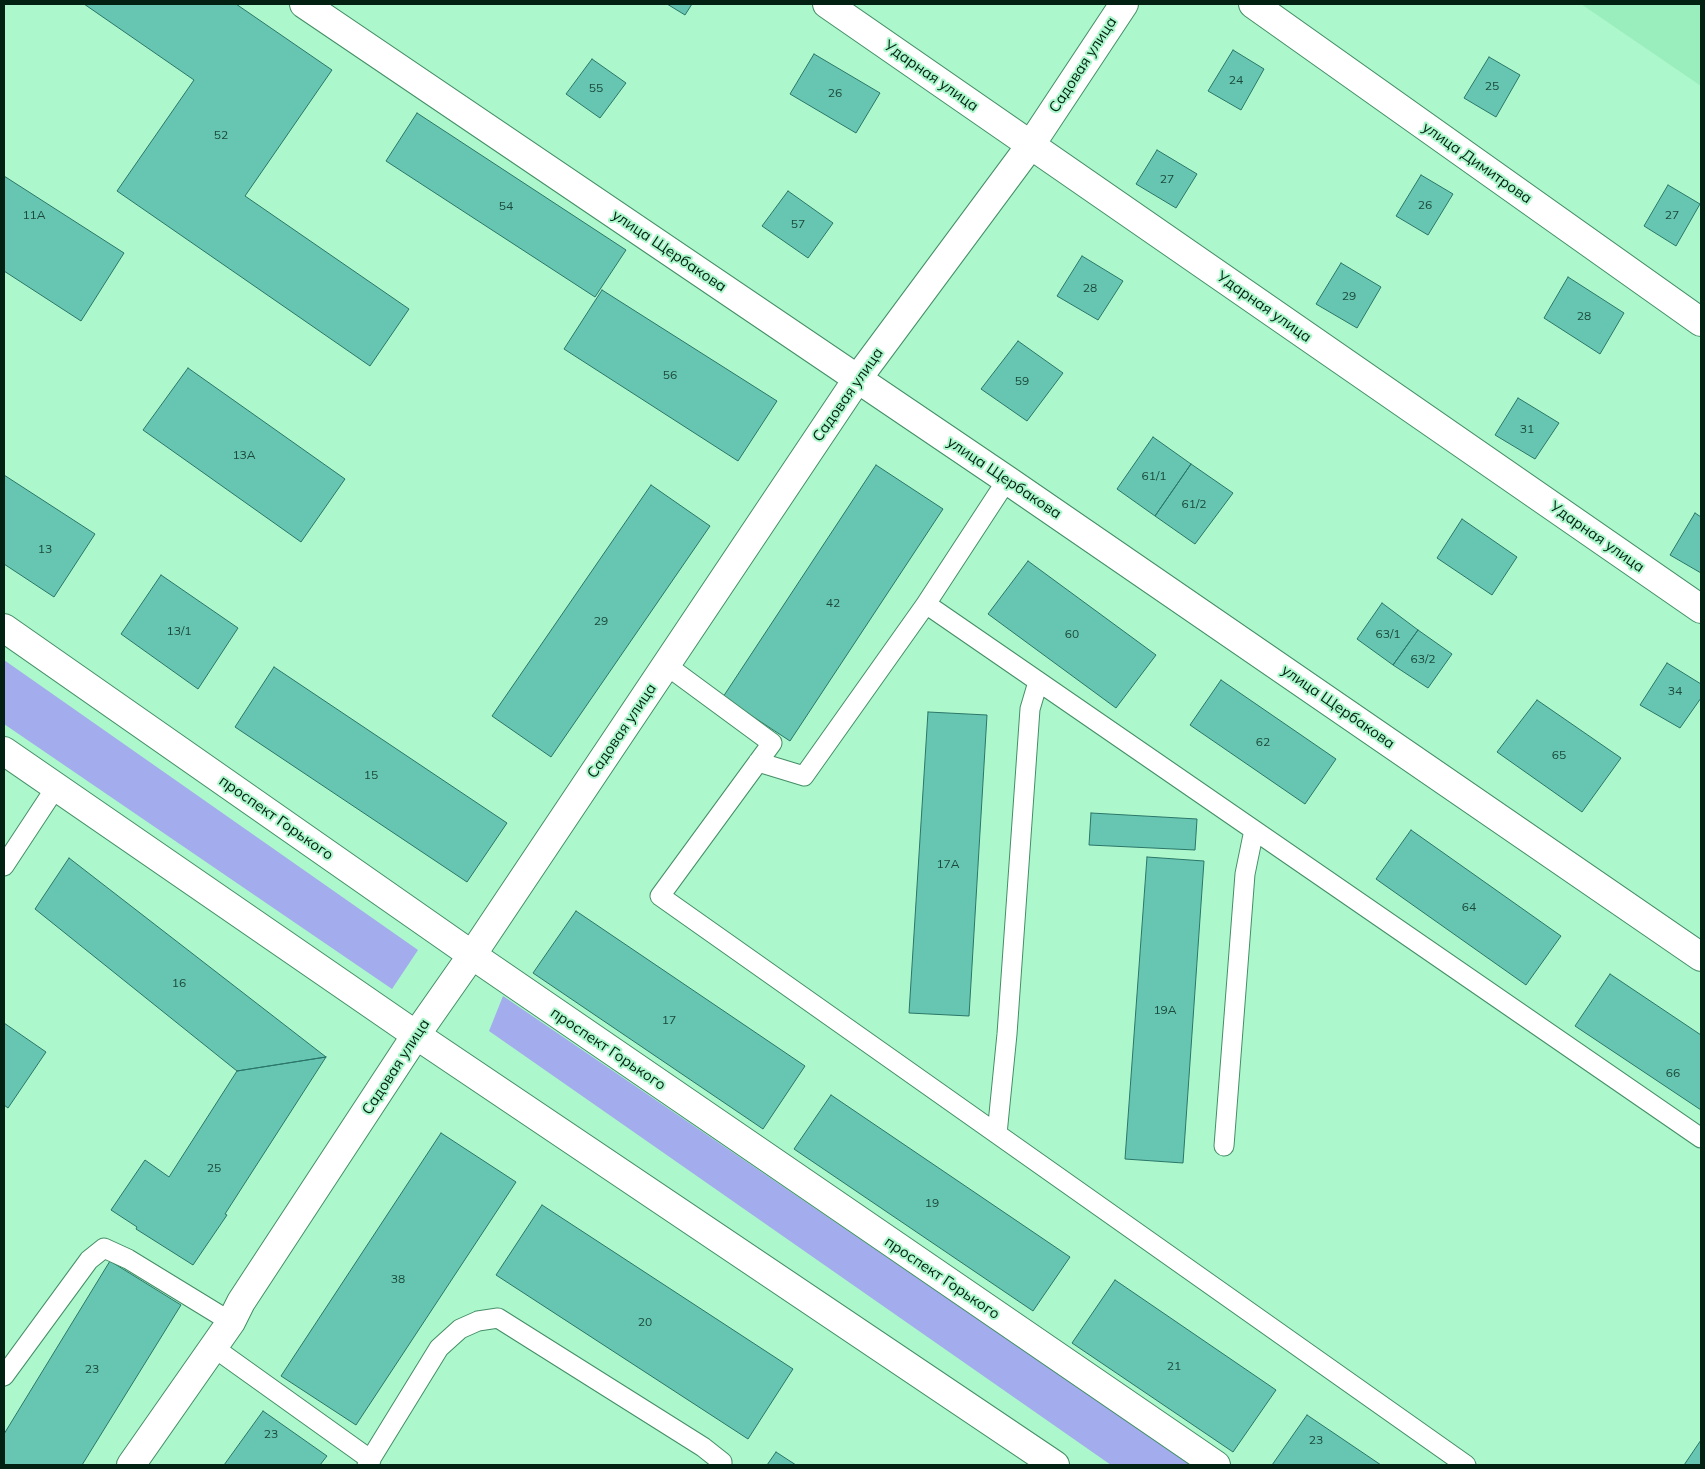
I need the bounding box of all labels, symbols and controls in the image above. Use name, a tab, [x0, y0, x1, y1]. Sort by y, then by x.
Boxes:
street label: Садовая улица	[1045, 14, 1121, 116]
street label: Ударная улица	[880, 37, 982, 115]
house number: 24	[1229, 73, 1243, 87]
house number: 25	[1485, 79, 1499, 93]
house number: 55	[589, 81, 603, 95]
house number: 26	[828, 86, 842, 100]
street label: улица Димитрова	[1419, 118, 1535, 208]
house number: 52	[214, 128, 228, 142]
house number: 27	[1160, 172, 1174, 186]
house number: 26	[1418, 198, 1432, 212]
house number: 54	[499, 199, 513, 213]
street label: улица Щербакова	[608, 206, 730, 296]
house number: 11А	[22, 208, 46, 222]
house number: 27	[1665, 208, 1679, 222]
house number: 57	[791, 217, 805, 231]
street label: Ударная улица	[1213, 268, 1315, 346]
house number: 28	[1083, 281, 1097, 295]
house number: 29	[1342, 289, 1356, 303]
house number: 28	[1577, 309, 1591, 323]
street label: Садовая улица	[809, 345, 887, 445]
house number: 56	[663, 368, 677, 382]
house number: 59	[1015, 374, 1029, 388]
house number: 31	[1520, 422, 1534, 436]
street label: улица Щербакова	[943, 433, 1065, 523]
house number: 13А	[232, 448, 256, 462]
house number: 61/1	[1141, 469, 1167, 483]
house number: 61/2	[1181, 497, 1207, 511]
street label: Ударная улица	[1546, 498, 1648, 576]
house number: 13	[38, 542, 52, 556]
house number: 42	[826, 596, 840, 610]
house number: 29	[594, 614, 608, 628]
house number: 13/1	[166, 624, 192, 638]
house number: 60	[1065, 627, 1079, 641]
house number: 63/1	[1375, 627, 1401, 641]
house number: 63/2	[1410, 652, 1436, 666]
street label: улица Щербакова	[1278, 661, 1398, 753]
street label: Садовая улица	[584, 680, 660, 782]
house number: 34	[1668, 684, 1682, 698]
house number: 62	[1256, 735, 1270, 749]
house number: 65	[1552, 748, 1566, 762]
house number: 15	[364, 768, 378, 782]
street label: проспект Горького	[215, 772, 337, 864]
house number: 17А	[936, 857, 960, 871]
house number: 64	[1462, 900, 1476, 914]
house number: 16	[172, 976, 186, 990]
house number: 19А	[1153, 1003, 1177, 1017]
street label: проспект Горького	[547, 1004, 669, 1094]
house number: 17	[662, 1013, 676, 1027]
street label: Садовая улица	[358, 1016, 434, 1118]
house number: 66	[1666, 1066, 1680, 1080]
house number: 25	[207, 1161, 221, 1175]
house number: 19	[925, 1196, 939, 1210]
street label: проспект Горького	[881, 1233, 1003, 1323]
house number: 38	[391, 1272, 405, 1286]
house number: 20	[638, 1315, 652, 1329]
house number: 21	[1167, 1359, 1181, 1373]
house number: 23	[85, 1362, 99, 1376]
house number: 23	[264, 1427, 278, 1441]
house number: 23	[1309, 1433, 1323, 1447]

